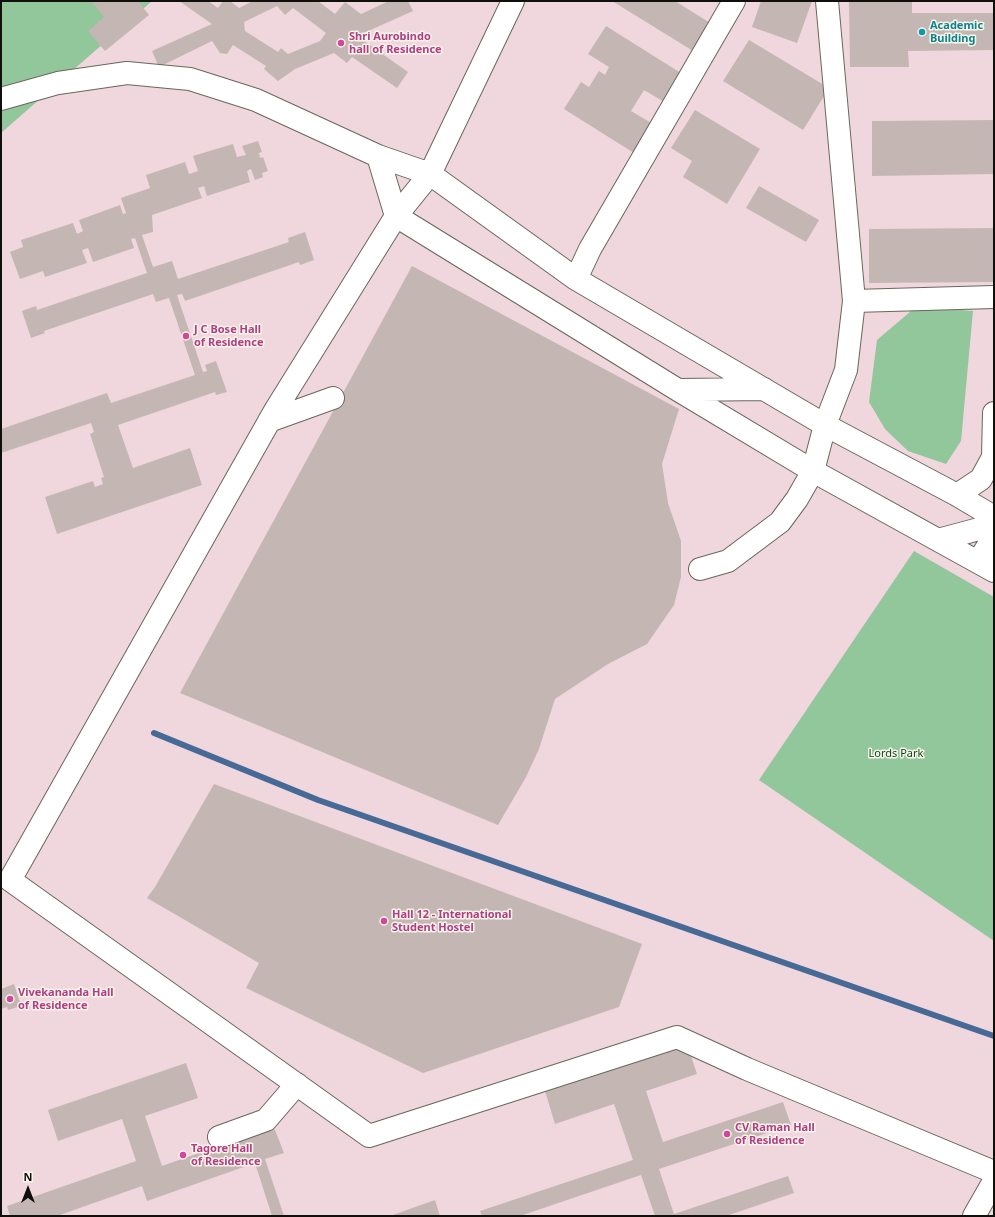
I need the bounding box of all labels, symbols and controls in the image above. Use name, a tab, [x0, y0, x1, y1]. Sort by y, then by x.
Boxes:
place label: Academic Building	[930, 19, 983, 45]
marker: Academic Building	[917, 27, 927, 37]
place label: Shri Aurobindo hall of Residence	[349, 30, 442, 56]
marker: Shri Aurobindo hall of Residence	[336, 38, 346, 48]
place label: J C Bose Hall of Residence	[194, 323, 263, 349]
marker: J C Bose Hall of Residence	[181, 331, 191, 341]
park label: Lords Park	[869, 747, 923, 761]
place label: Hall 12 - International Student Hostel	[392, 908, 512, 934]
marker: Hall 12 - International Student Hostel	[379, 916, 389, 926]
place label: Vivekananda Hall of Residence	[18, 986, 114, 1012]
marker: Vivekananda Hall of Residence	[5, 994, 15, 1004]
place label: CV Raman Hall of Residence	[735, 1121, 815, 1147]
marker: CV Raman Hall of Residence	[722, 1129, 732, 1139]
place label: Tagore Hall of Residence	[191, 1142, 260, 1168]
marker: Tagore Hall of Residence	[178, 1150, 188, 1160]
north arrow	[8, 1169, 48, 1209]
text: N	[24, 1169, 32, 1184]

